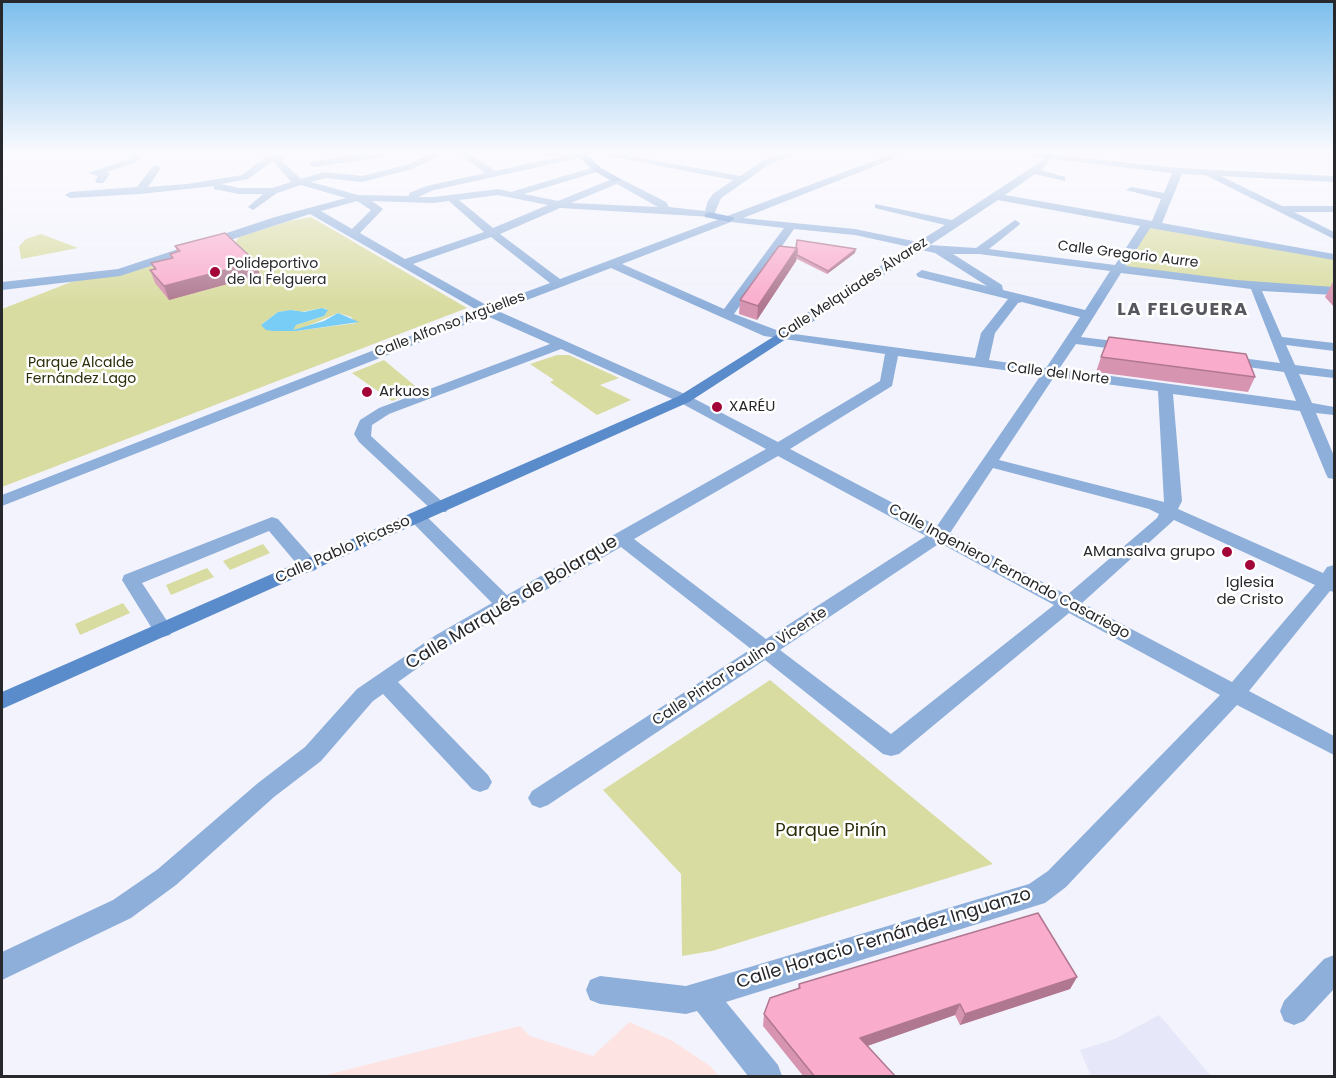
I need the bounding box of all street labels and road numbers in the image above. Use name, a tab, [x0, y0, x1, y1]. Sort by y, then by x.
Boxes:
street label: Calle Melquiades Álvarez	[775, 234, 931, 344]
street label: Calle Gregorio Aurre	[1057, 238, 1199, 272]
street label: Calle Alfonso Argüelles	[372, 289, 528, 361]
street label: Calle del Norte	[1006, 359, 1110, 389]
street label: Calle Ingeniero Fernando Casariego	[885, 501, 1133, 643]
street label: Calle Pablo Picasso	[273, 512, 413, 588]
street label: Calle Marqués de Bolarque	[402, 531, 622, 675]
street label: Calle Pintor Paulino Vicente	[649, 604, 831, 730]
street label: Calle Horacio Fernández Inguanzo	[734, 884, 1034, 994]

